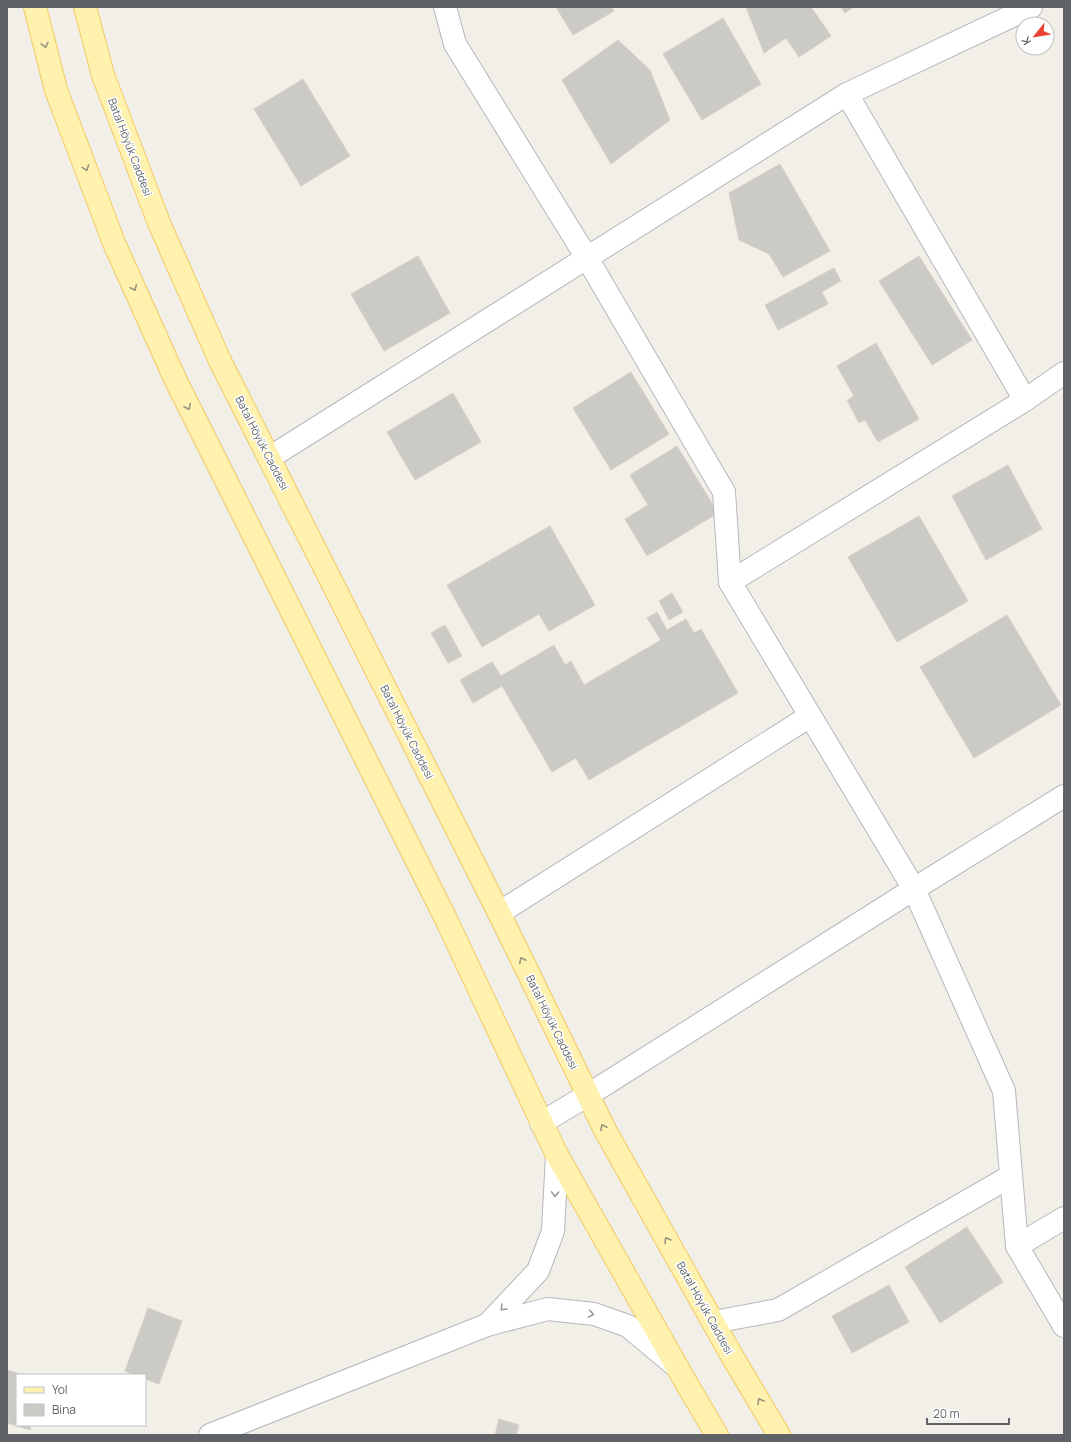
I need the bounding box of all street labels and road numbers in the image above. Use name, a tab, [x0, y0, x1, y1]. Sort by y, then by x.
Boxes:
street label: Batal Höyük Caddesi	[105, 96, 156, 198]
street label: Batal Höyük Caddesi	[232, 393, 293, 492]
street label: Batal Höyük Caddesi	[377, 682, 438, 781]
street label: Batal Höyük Caddesi	[523, 972, 582, 1072]
street label: Batal Höyük Caddesi	[674, 1259, 737, 1357]

